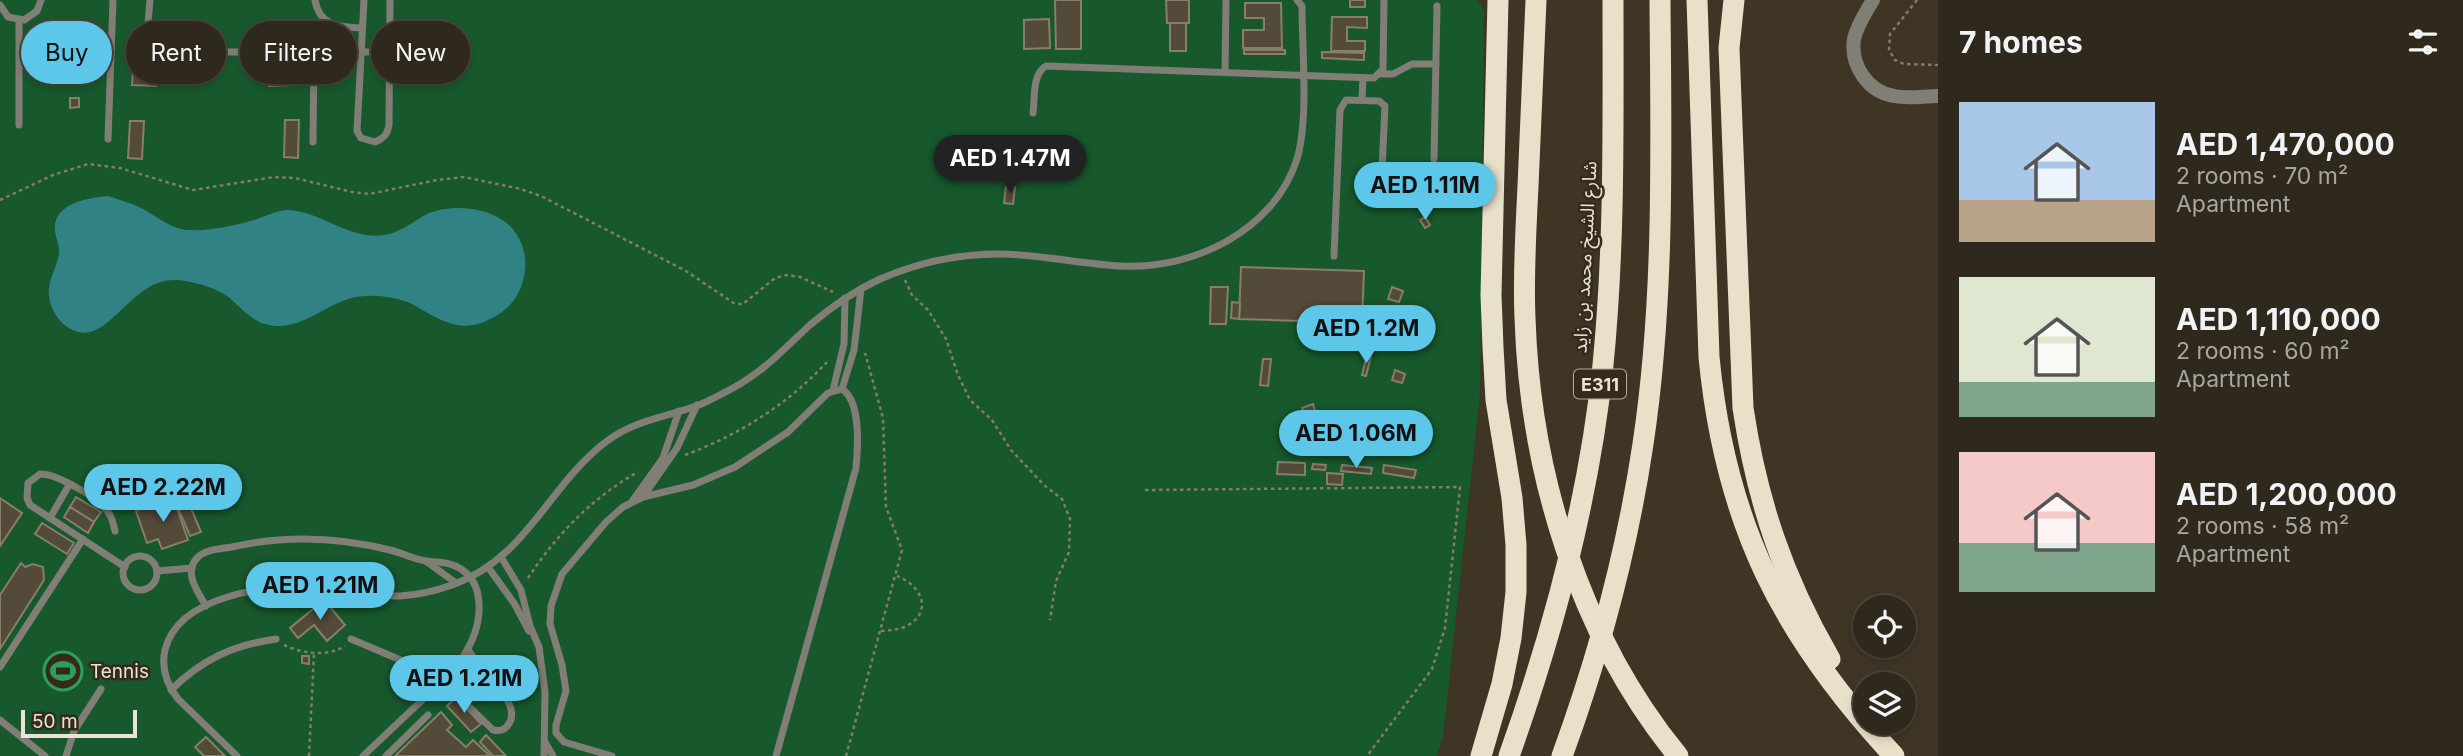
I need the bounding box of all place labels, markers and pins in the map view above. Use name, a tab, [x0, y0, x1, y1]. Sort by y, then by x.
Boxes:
pin: AED 1.47M	[930, 136, 1090, 195]
pin: AED 1.11M	[1345, 162, 1505, 222]
pin: AED 1.2M	[1294, 306, 1438, 365]
pin: AED 1.06M	[1276, 410, 1436, 470]
pin: AED 2.22M	[83, 464, 243, 524]
pin: AED 1.21M	[240, 562, 400, 622]
sports icon: Tennis	[42, 650, 84, 692]
pin: AED 1.21M	[384, 656, 544, 715]
place label: Tennis	[90, 660, 149, 683]

